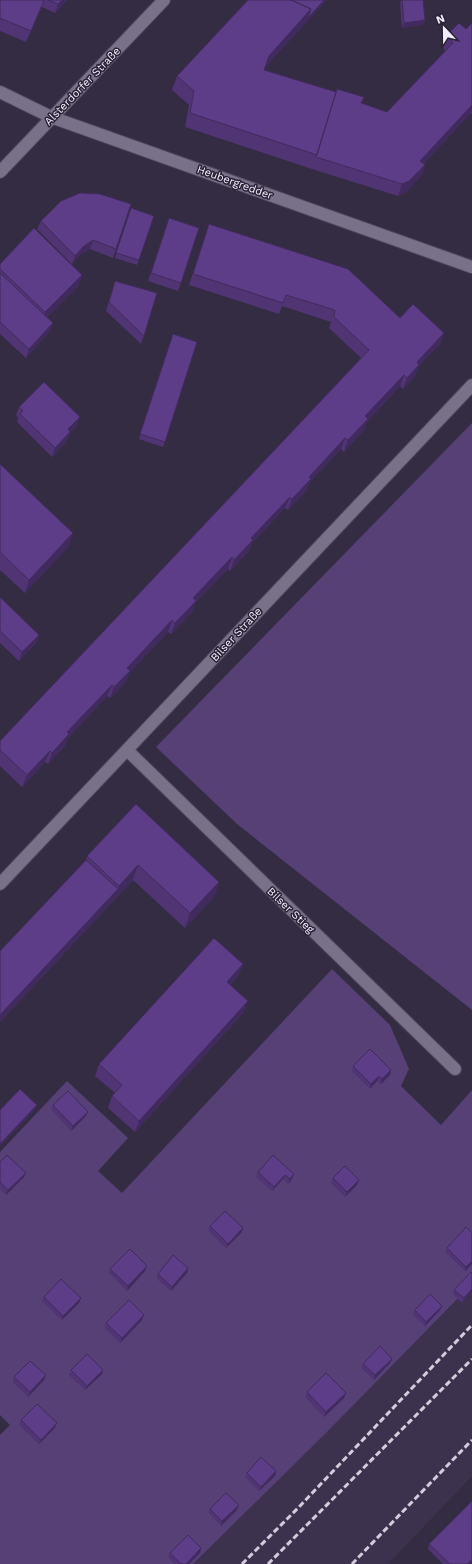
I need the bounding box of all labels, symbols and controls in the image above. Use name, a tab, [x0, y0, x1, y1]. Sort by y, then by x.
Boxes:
north arrow	[424, 8, 464, 48]
text: N	[434, 12, 447, 27]
street label: Alsterdorfer Straße	[42, 45, 123, 128]
street label: Heubergredder	[195, 163, 275, 202]
street label: Bilser Straße	[208, 605, 265, 664]
street label: Bilser Stieg	[264, 885, 317, 936]

